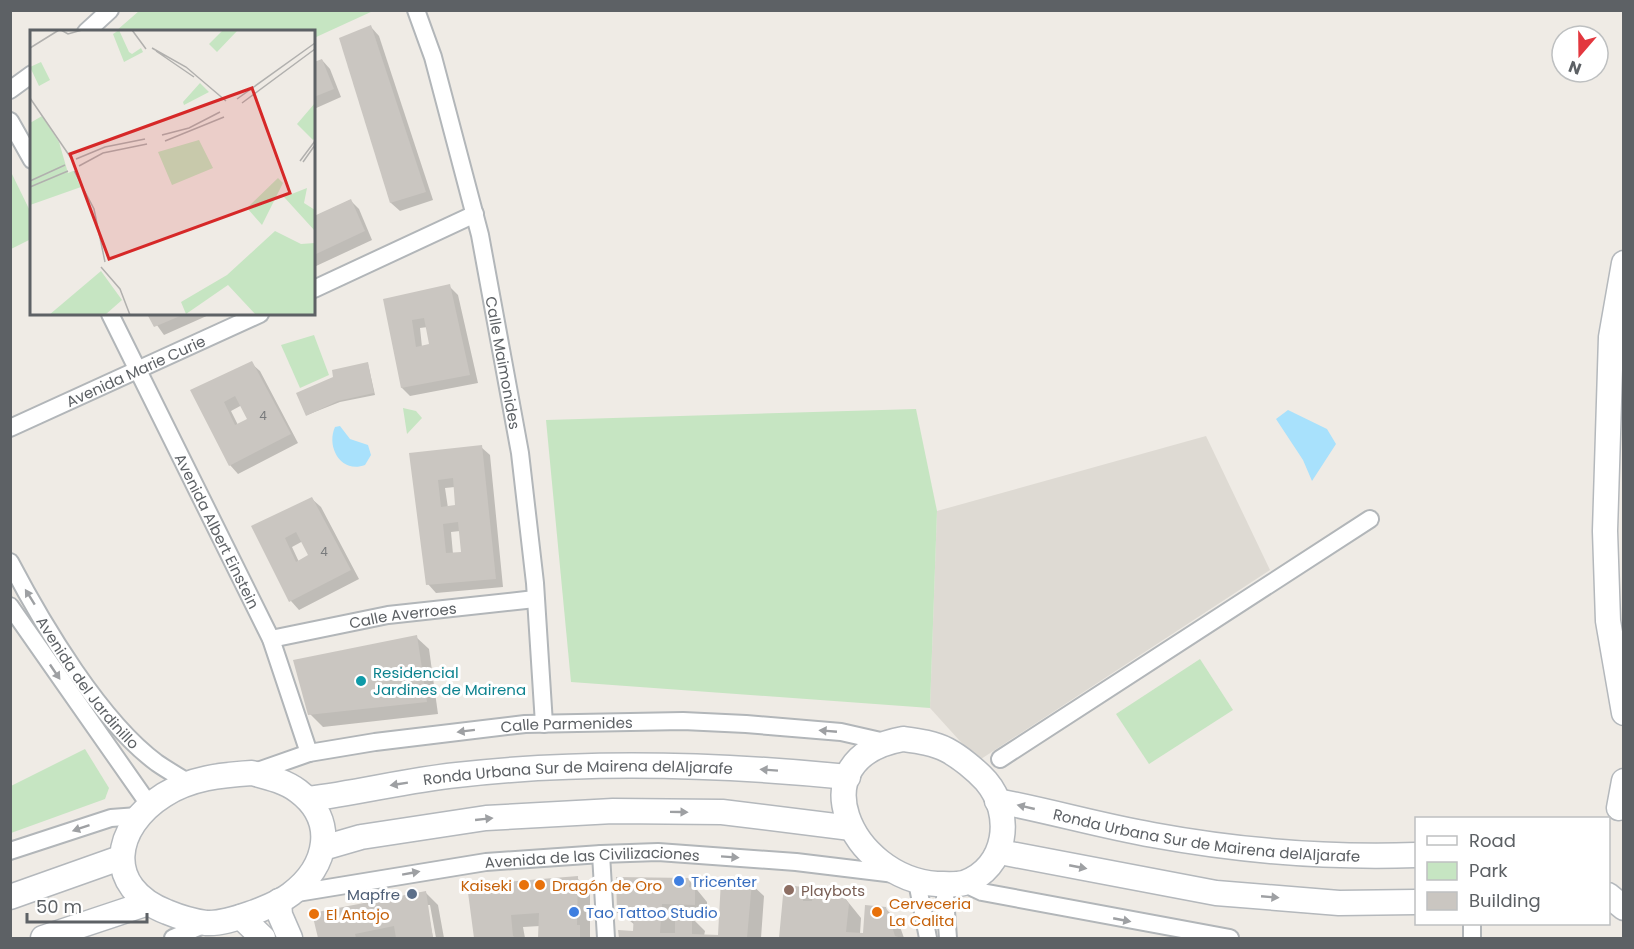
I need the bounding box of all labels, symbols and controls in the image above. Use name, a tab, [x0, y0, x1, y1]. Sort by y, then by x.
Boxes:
north arrow	[1550, 24, 1610, 84]
inset map	[30, 30, 315, 315]
text: N	[1565, 55, 1585, 80]
street label: Calle Maimonides	[481, 295, 526, 431]
street label: Avenida Marie Curie	[63, 330, 209, 412]
house number: 4	[259, 407, 267, 424]
street label: Avenida Albert Einstein	[170, 450, 265, 612]
house number: 4	[320, 543, 328, 560]
one-way arrow	[24, 589, 35, 605]
street label: Calle Averroes	[347, 597, 458, 633]
street label: Avenida del Jardinillo	[32, 612, 144, 754]
place label: Residencial Jardines de Mairena	[373, 662, 526, 700]
one-way arrow	[49, 664, 60, 680]
marker: Residencial Jardines de Mairena	[354, 674, 368, 688]
street label: Calle Parmenides	[499, 711, 633, 737]
one-way arrow	[456, 726, 475, 736]
one-way arrow	[818, 726, 837, 735]
street label: Ronda Urbana Sur de Mairena delAljarafe	[422, 755, 733, 790]
one-way arrow	[760, 766, 779, 775]
one-way arrow	[389, 780, 408, 789]
one-way arrow	[1017, 802, 1036, 811]
street label: Ronda Urbana Sur de Mairena delAljarafe	[1051, 803, 1360, 866]
one-way arrow	[670, 807, 689, 816]
one-way arrow	[475, 814, 494, 824]
legend	[1415, 817, 1610, 925]
one-way arrow	[72, 823, 90, 833]
text: Road	[1469, 828, 1516, 853]
street label: Avenida de las Civilizaciones	[484, 841, 701, 873]
one-way arrow	[721, 852, 740, 862]
text: Park	[1469, 858, 1508, 883]
one-way arrow	[1068, 863, 1087, 872]
one-way arrow	[401, 868, 420, 877]
place label: Tricenter	[691, 871, 757, 892]
marker: Tricenter	[672, 874, 686, 888]
place label: Kaiseki	[461, 875, 512, 896]
place label: Dragón de Oro	[552, 875, 662, 896]
marker: Kaiseki	[517, 878, 531, 892]
marker: Dragón de Oro	[533, 878, 547, 892]
place label: Playbots	[801, 880, 865, 901]
marker: Playbots	[782, 883, 796, 897]
place label: Mapfre	[347, 884, 400, 905]
scale bar	[27, 886, 147, 924]
marker: Mapfre	[405, 887, 419, 901]
text: Building	[1469, 888, 1541, 913]
one-way arrow	[1261, 892, 1280, 902]
place label: Cerveceria La Calita	[889, 893, 971, 931]
text: 50 m	[36, 894, 82, 919]
place label: Tao Tattoo Studio	[586, 902, 718, 923]
place label: El Antojo	[326, 904, 389, 925]
marker: Tao Tattoo Studio	[567, 905, 581, 919]
marker: Cerveceria La Calita	[870, 905, 884, 919]
marker: El Antojo	[307, 907, 321, 921]
one-way arrow	[1113, 916, 1132, 925]

